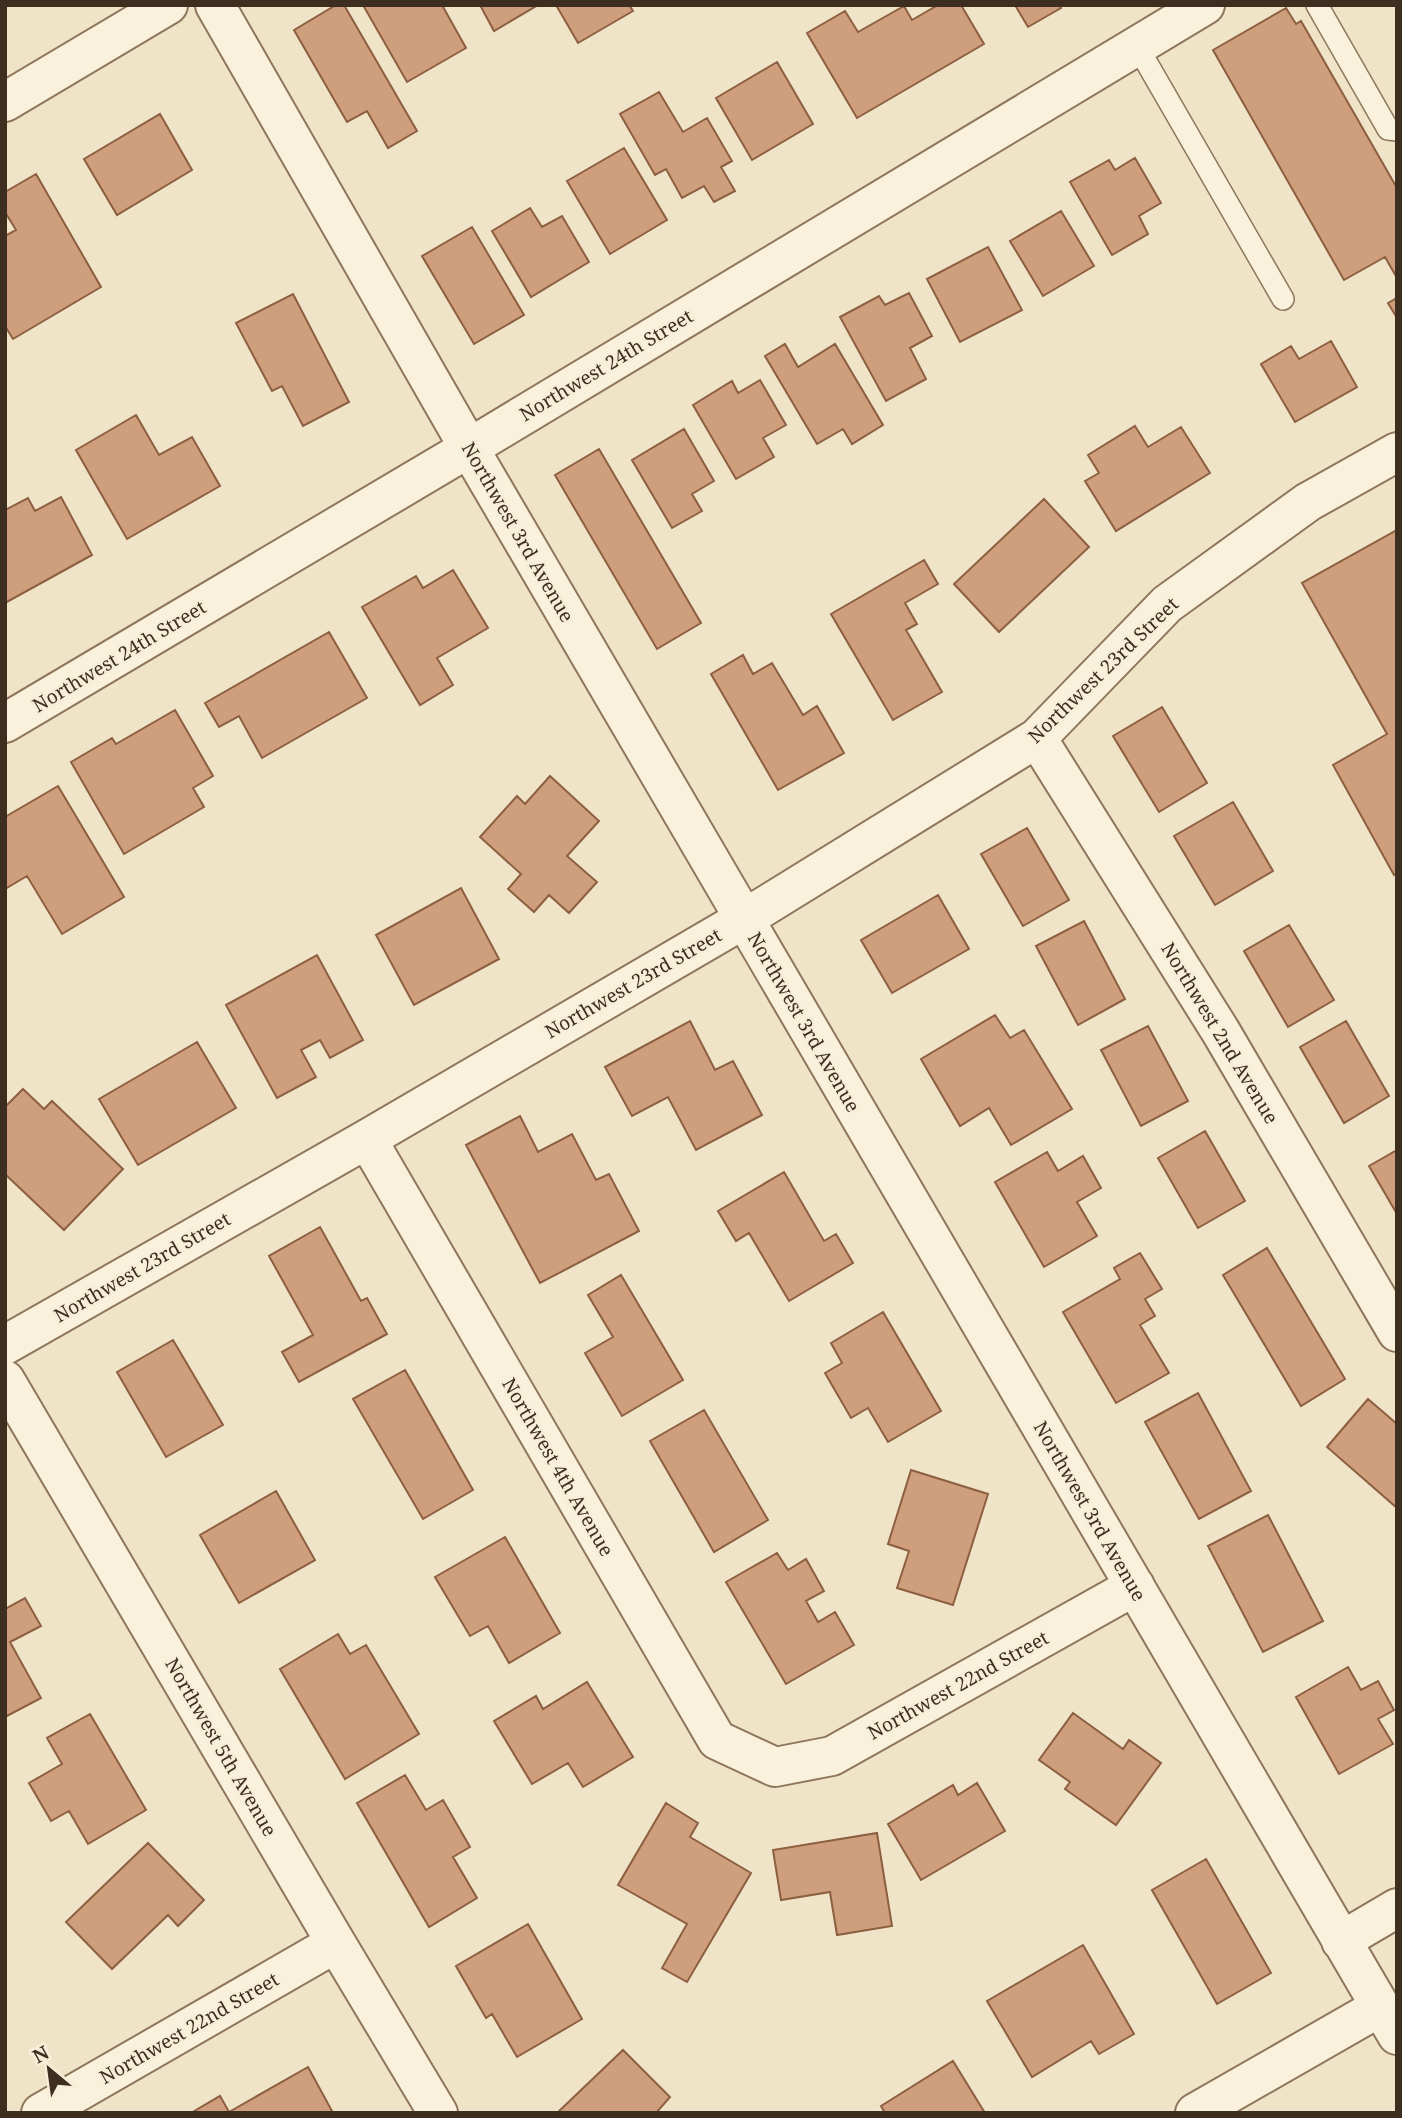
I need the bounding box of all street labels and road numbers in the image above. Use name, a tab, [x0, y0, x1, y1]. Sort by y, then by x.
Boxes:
street label: Northwest 24th Street	[515, 303, 698, 427]
street label: Northwest 3rd Avenue	[456, 437, 580, 627]
street label: Northwest 23rd Street	[1022, 591, 1184, 749]
street label: Northwest 24th Street	[28, 594, 211, 718]
street label: Northwest 23rd Street	[540, 922, 726, 1044]
street label: Northwest 3rd Avenue	[742, 927, 866, 1117]
street label: Northwest 2nd Avenue	[1155, 937, 1285, 1129]
street label: Northwest 23rd Street	[49, 1206, 235, 1328]
street label: Northwest 4th Avenue	[496, 1373, 620, 1561]
street label: Northwest 3rd Avenue	[1028, 1416, 1152, 1606]
street label: Northwest 22nd Street	[863, 1624, 1053, 1746]
street label: Northwest 5th Avenue	[159, 1653, 283, 1841]
street label: Northwest 22nd Street	[95, 1966, 284, 2090]

